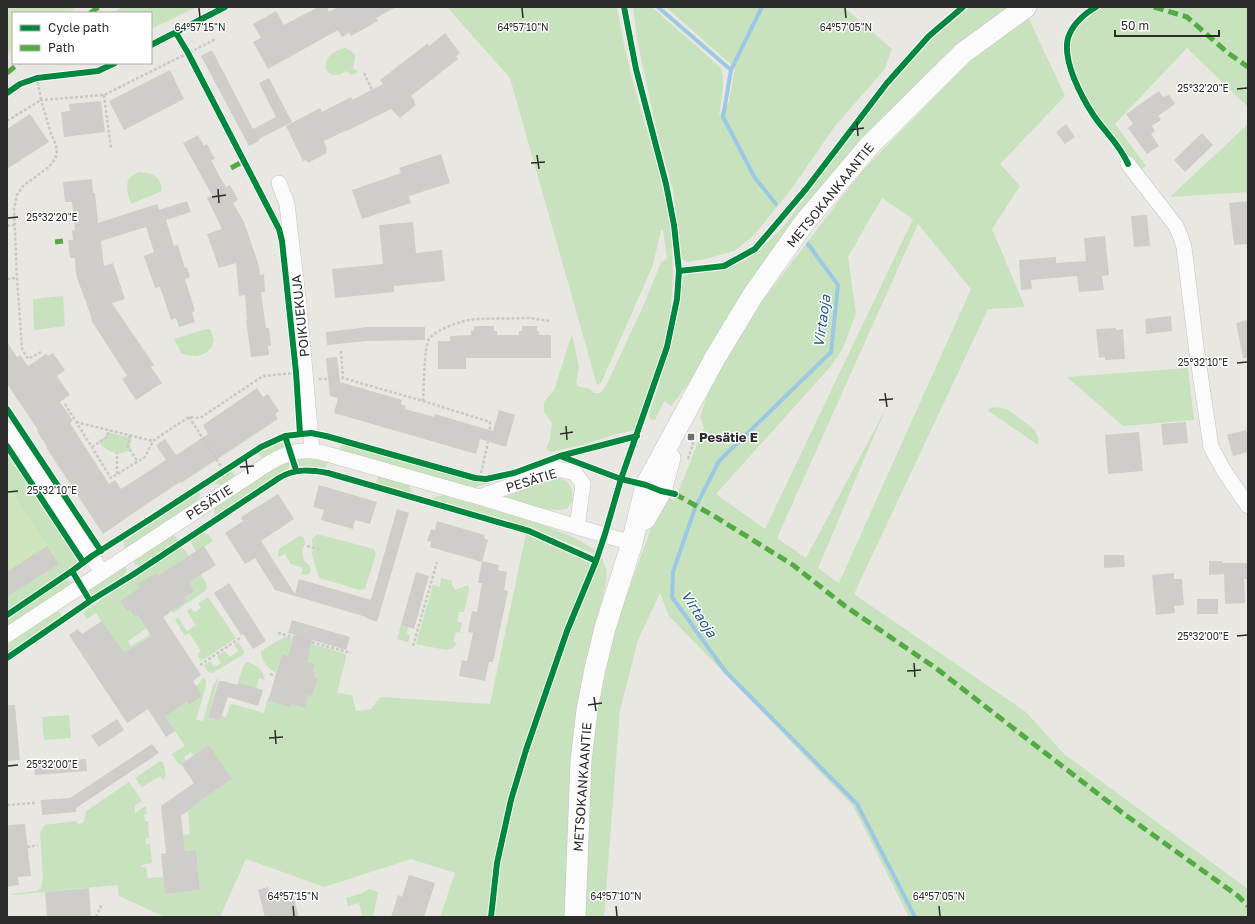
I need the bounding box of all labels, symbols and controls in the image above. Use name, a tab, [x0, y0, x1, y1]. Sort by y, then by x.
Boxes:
legend	[12, 12, 152, 64]
scale bar	[1115, 12, 1219, 38]
text: 50 m	[1121, 18, 1149, 33]
text: Cycle path	[48, 20, 109, 35]
text: 64°57'15"N	[175, 21, 226, 33]
text: 64°57'10"N	[497, 21, 549, 33]
text: 64°57'05"N	[820, 21, 872, 33]
text: Path	[48, 40, 75, 55]
text: 25°32'20"E	[1177, 82, 1229, 94]
street label: METSOKANKAANTIE	[783, 139, 877, 250]
text: 25°32'20"E	[26, 211, 78, 223]
street label: POIKUEKUJA	[288, 274, 312, 358]
water label: Virtaoja	[809, 293, 834, 348]
text: 25°32'10"E	[1178, 356, 1228, 368]
place label: Pesätie E	[699, 429, 758, 445]
marker: Pesätie E	[686, 432, 696, 442]
street label: PESÄTIE	[504, 465, 558, 495]
street label: PESÄTIE	[183, 481, 235, 523]
text: 25°32'10"E	[27, 484, 77, 496]
water label: Virtaoja	[678, 587, 721, 641]
text: 25°32'00"E	[1177, 630, 1229, 642]
street label: METSOKANKAANTIE	[569, 722, 595, 852]
text: 25°32'00"E	[26, 758, 78, 770]
text: 64°57'15"N	[268, 890, 319, 902]
text: 64°57'10"N	[590, 890, 642, 902]
text: 64°57'05"N	[913, 890, 965, 902]

